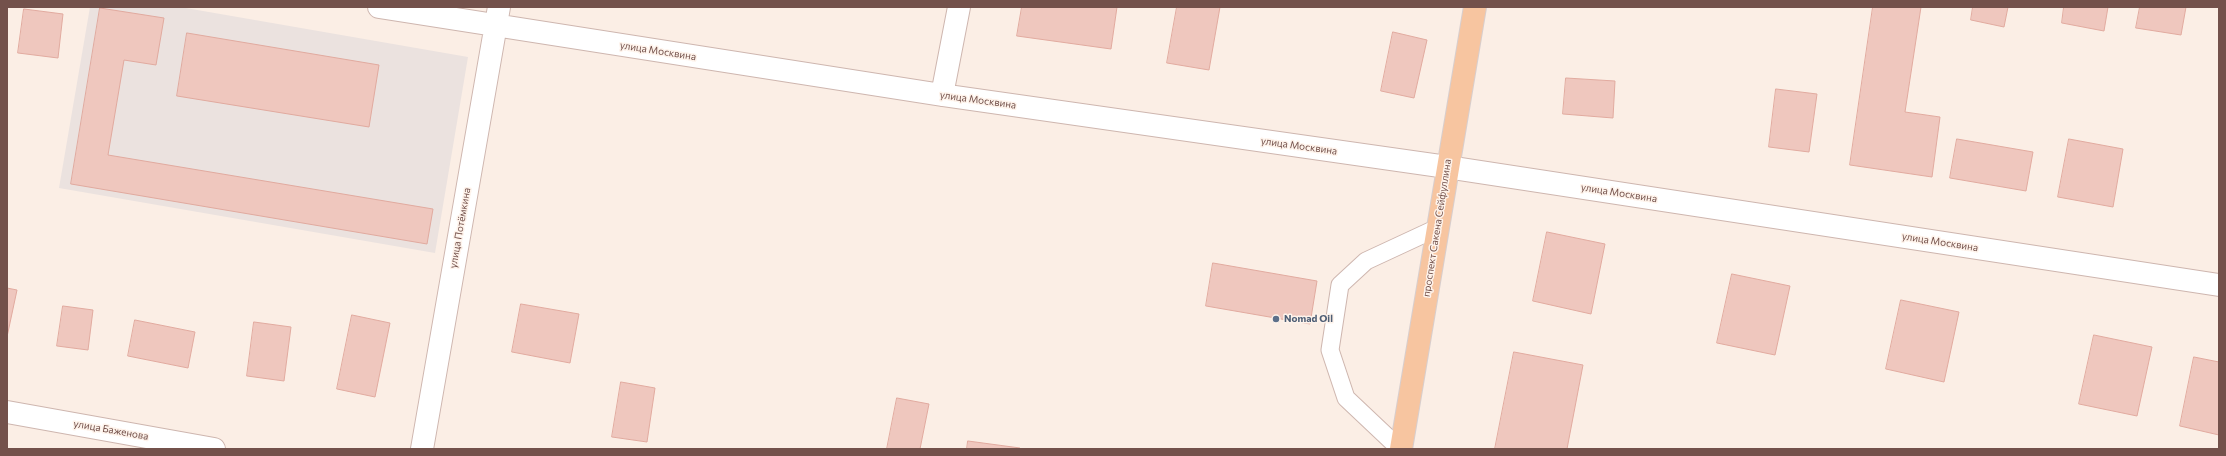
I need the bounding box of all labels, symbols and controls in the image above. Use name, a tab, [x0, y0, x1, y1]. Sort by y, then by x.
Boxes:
street label: улица Москвина	[619, 39, 697, 63]
street label: улица Москвина	[939, 89, 1017, 111]
street label: улица Москвина	[1260, 135, 1338, 157]
street label: проспект Сакена Сейфуллина	[1420, 158, 1454, 298]
street label: улица Москвина	[1580, 181, 1658, 205]
street label: улица Потёмкина	[447, 187, 473, 269]
street label: улица Москвина	[1901, 230, 1979, 254]
place label: Nomad Oil	[1284, 313, 1333, 325]
marker: Nomad Oil	[1271, 314, 1281, 324]
street label: улица Баженова	[73, 418, 149, 442]

